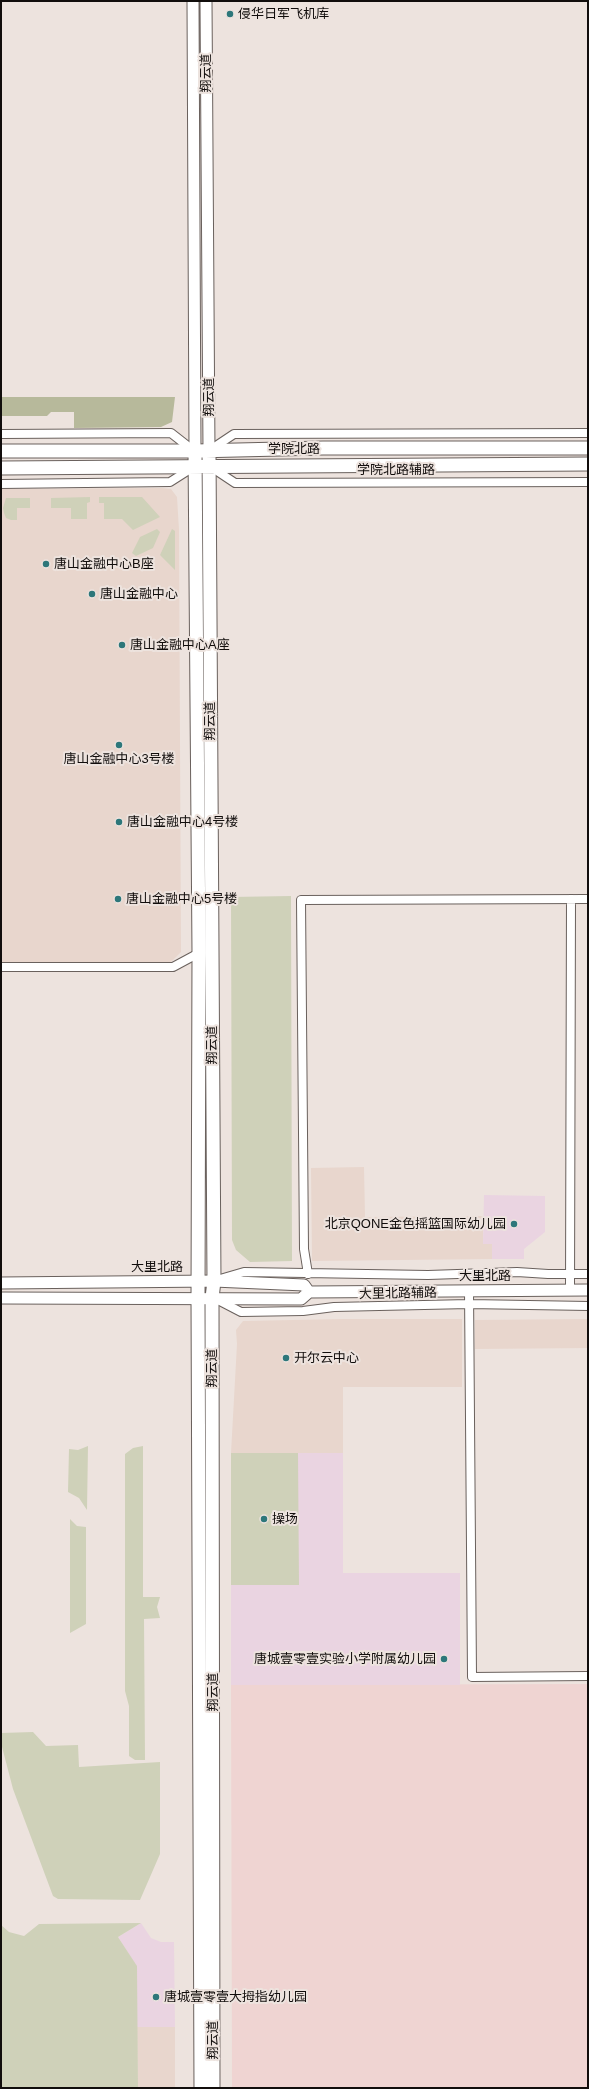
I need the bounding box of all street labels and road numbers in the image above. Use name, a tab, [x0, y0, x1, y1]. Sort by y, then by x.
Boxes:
street label: 翔云道	[198, 54, 214, 92]
street label: 翔云道	[201, 378, 217, 416]
street label: 学院北路	[268, 441, 320, 457]
street label: 学院北路辅路	[357, 462, 435, 478]
street label: 翔云道	[202, 702, 218, 740]
street label: 翔云道	[204, 1026, 220, 1064]
street label: 大里北路	[131, 1259, 183, 1275]
street label: 大里北路	[459, 1268, 511, 1284]
street label: 大里北路辅路	[359, 1286, 437, 1302]
street label: 翔云道	[204, 1349, 220, 1387]
street label: 翔云道	[205, 1673, 221, 1711]
street label: 翔云道	[205, 2021, 221, 2059]

